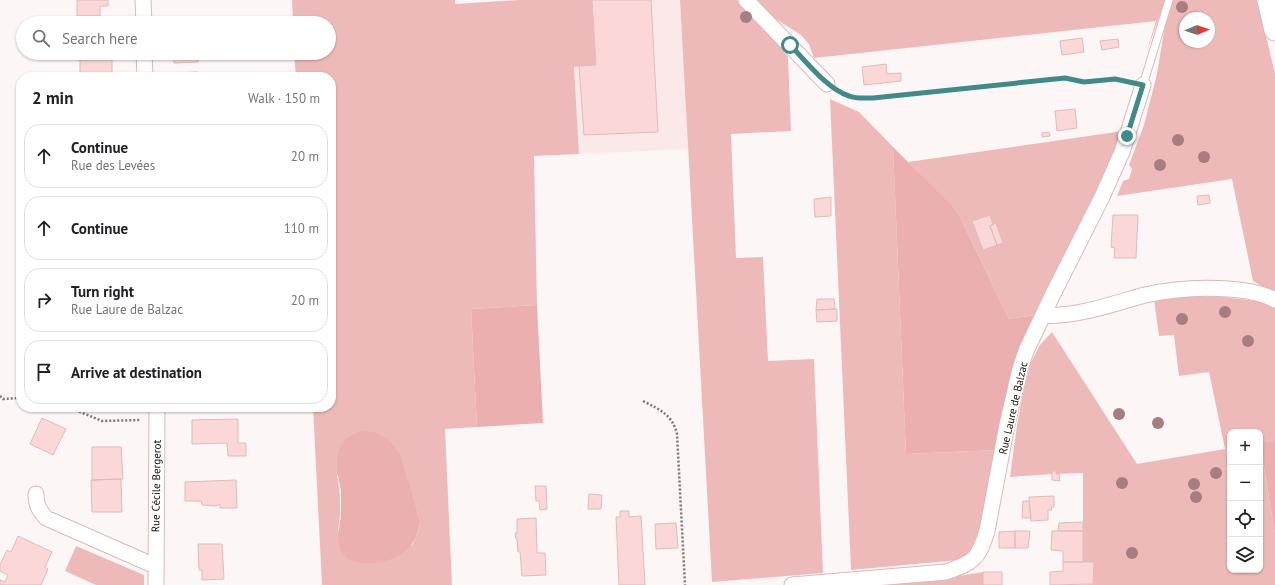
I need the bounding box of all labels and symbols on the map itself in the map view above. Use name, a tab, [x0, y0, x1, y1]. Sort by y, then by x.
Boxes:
north arrow	[1179, 12, 1215, 48]
route start	[781, 36, 799, 54]
route end	[1118, 127, 1136, 145]
street label: Rue Laure de Balzac	[996, 360, 1031, 456]
street label: Rue Cécile Bergerot	[148, 439, 164, 532]

